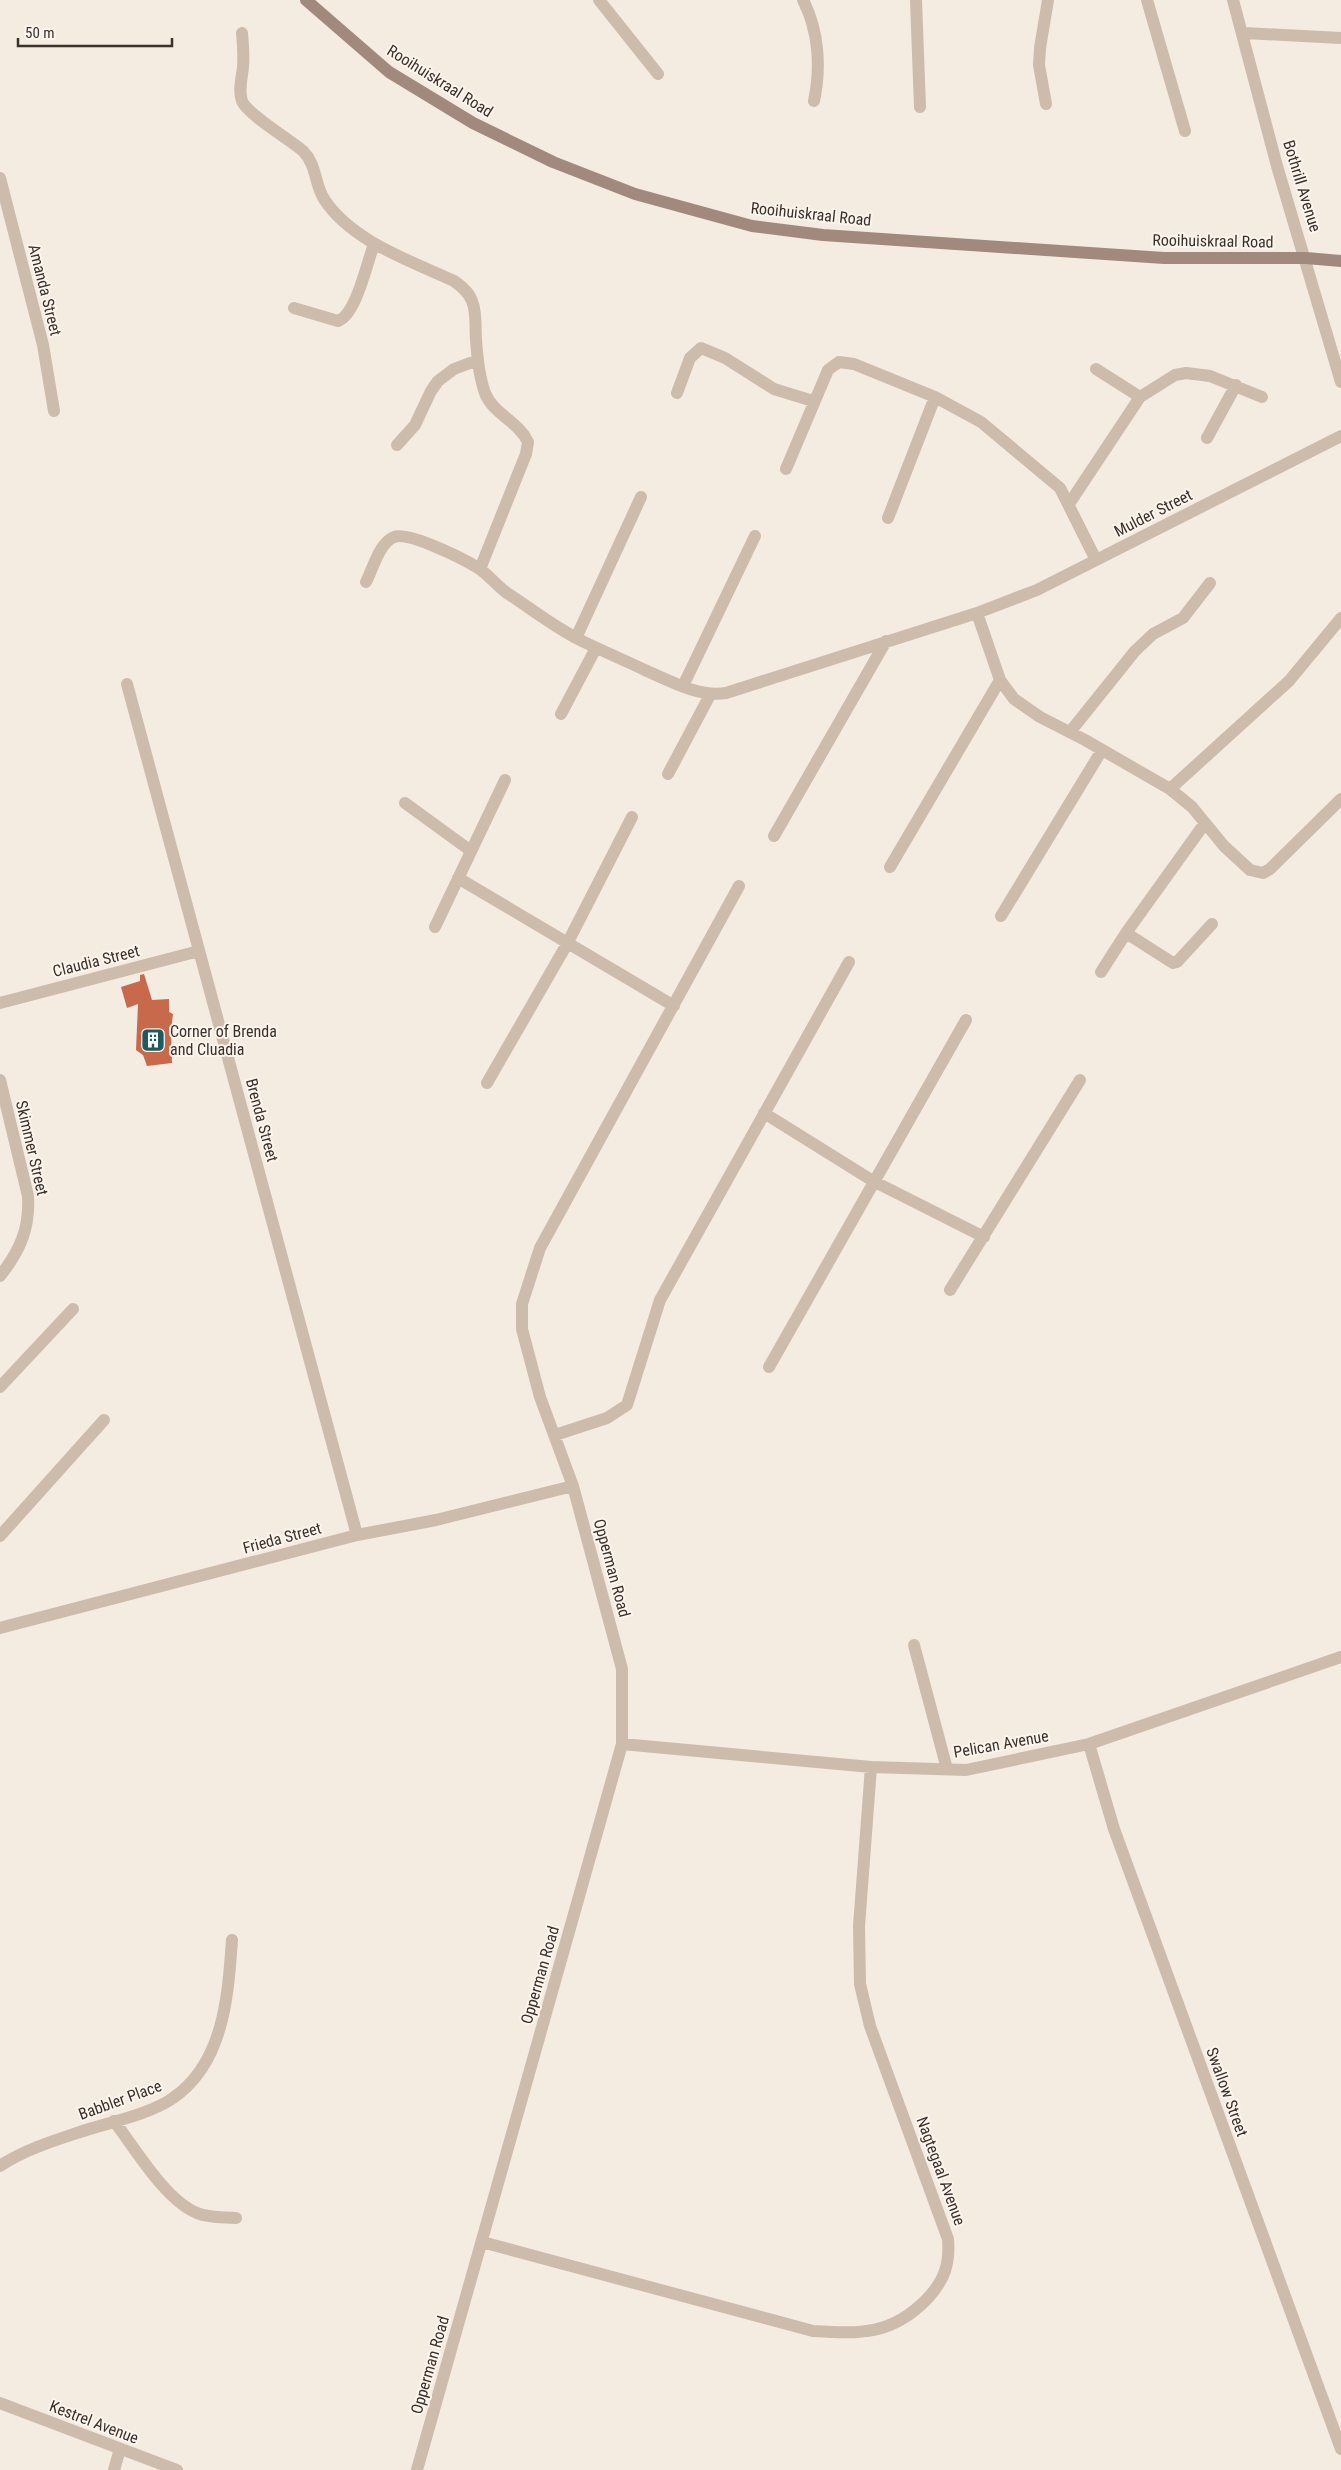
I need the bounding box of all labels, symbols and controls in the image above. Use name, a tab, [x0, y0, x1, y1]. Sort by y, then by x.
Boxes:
scale bar	[18, 15, 171, 47]
text: 50 m	[25, 24, 55, 42]
street label: Rooihuiskraal Road	[384, 41, 496, 121]
street label: Bothrill Avenue	[1279, 138, 1325, 234]
street label: Rooihuiskraal Road	[750, 198, 872, 230]
street label: Rooihuiskraal Road	[1152, 230, 1274, 252]
street label: Amanda Street	[24, 242, 66, 338]
street label: Mulder Street	[1111, 485, 1195, 541]
street label: Claudia Street	[51, 941, 142, 981]
place label: Corner of Brenda and Cluadia	[170, 1022, 277, 1059]
building icon: Corner of Brenda and Cluadia	[140, 1027, 166, 1053]
street label: Brenda Street	[242, 1076, 282, 1164]
street label: Skimmer Street	[12, 1099, 52, 1198]
street label: Opperman Road	[590, 1517, 634, 1619]
street label: Frieda Street	[241, 1518, 323, 1558]
street label: Pelican Avenue	[952, 1726, 1050, 1762]
street label: Opperman Road	[517, 1924, 563, 2026]
street label: Swallow Street	[1202, 2045, 1252, 2139]
street label: Babbler Place	[76, 2076, 164, 2124]
street label: Nagtegaal Avenue	[913, 2114, 969, 2228]
street label: Opperman Road	[407, 2314, 453, 2416]
street label: Kestrel Avenue	[47, 2396, 141, 2448]

